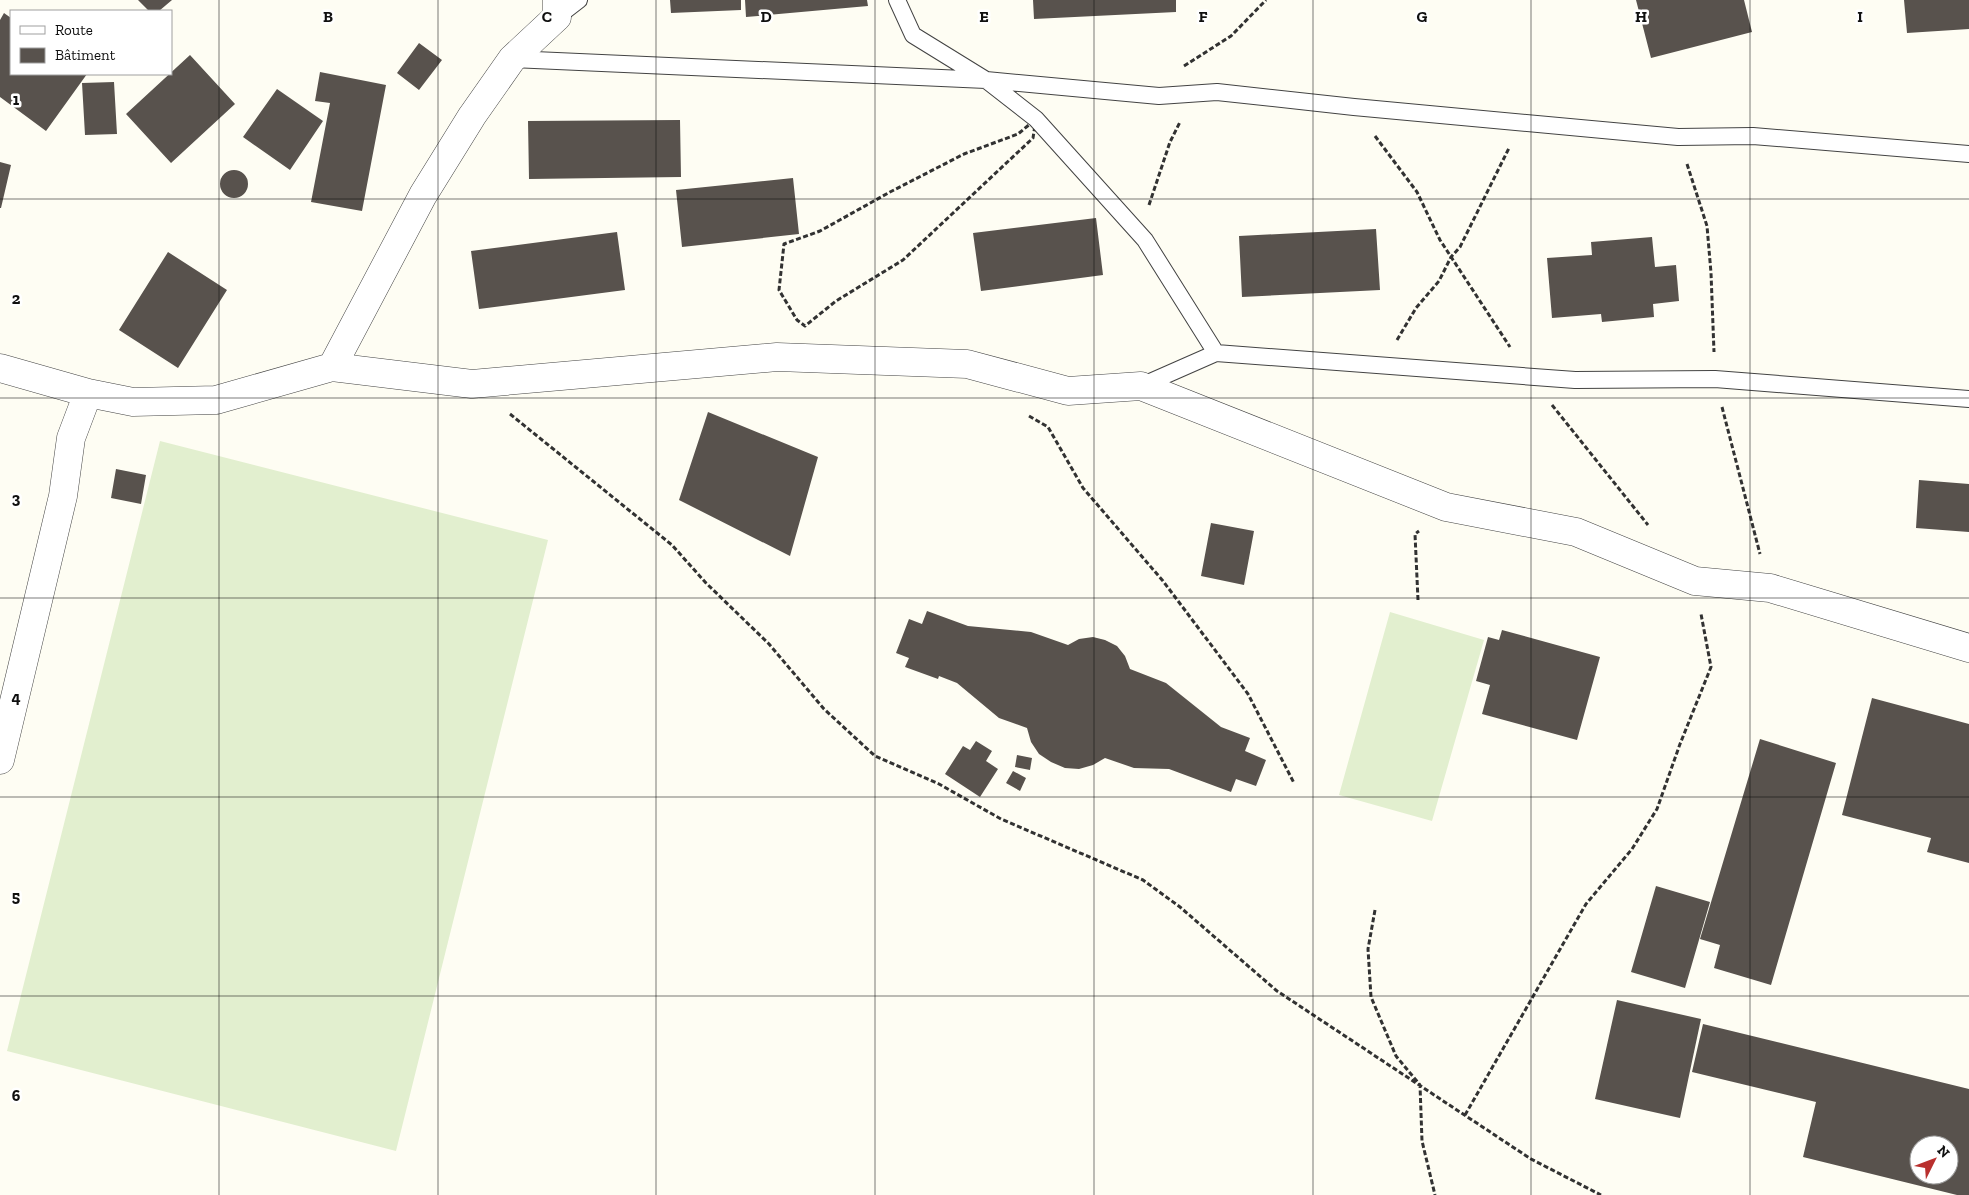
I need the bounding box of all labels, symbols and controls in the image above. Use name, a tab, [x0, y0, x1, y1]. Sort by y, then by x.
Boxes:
text: B	[323, 7, 333, 26]
text: C	[542, 7, 552, 26]
text: D	[760, 7, 772, 26]
text: E	[979, 7, 989, 26]
text: F	[1198, 7, 1208, 26]
text: G	[1417, 7, 1428, 26]
text: H	[1635, 7, 1647, 26]
text: I	[1857, 7, 1863, 26]
legend	[10, 10, 172, 75]
text: Route	[55, 21, 93, 39]
text: Bâtiment	[55, 46, 116, 64]
text: 1	[13, 90, 20, 109]
text: 2	[12, 289, 21, 308]
text: 3	[12, 489, 21, 508]
text: 4	[11, 688, 21, 707]
text: 5	[12, 887, 20, 906]
text: 6	[12, 1086, 21, 1105]
north arrow	[1909, 1135, 1959, 1185]
text: N	[1933, 1142, 1953, 1162]

